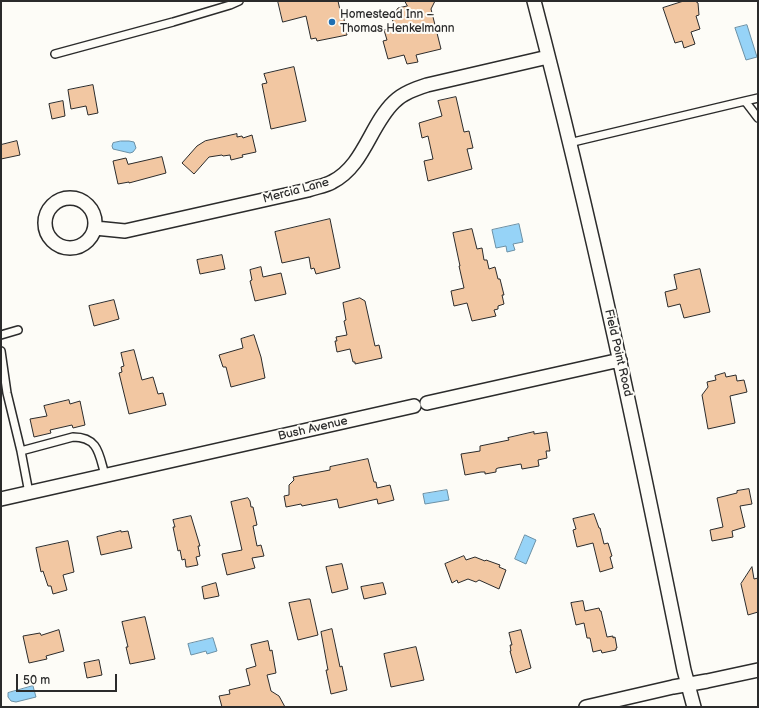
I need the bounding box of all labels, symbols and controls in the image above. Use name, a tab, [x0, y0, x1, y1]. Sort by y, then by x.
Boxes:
place label: Homestead Inn – Thomas Henkelmann	[340, 8, 455, 36]
marker: Homestead Inn – Thomas Henkelmann	[327, 17, 337, 27]
street label: Mercia Lane	[261, 175, 331, 207]
street label: Field Point Road	[601, 308, 635, 398]
street label: Bush Avenue	[277, 414, 349, 444]
scale bar	[18, 666, 119, 692]
text: 50 m	[23, 673, 50, 688]

